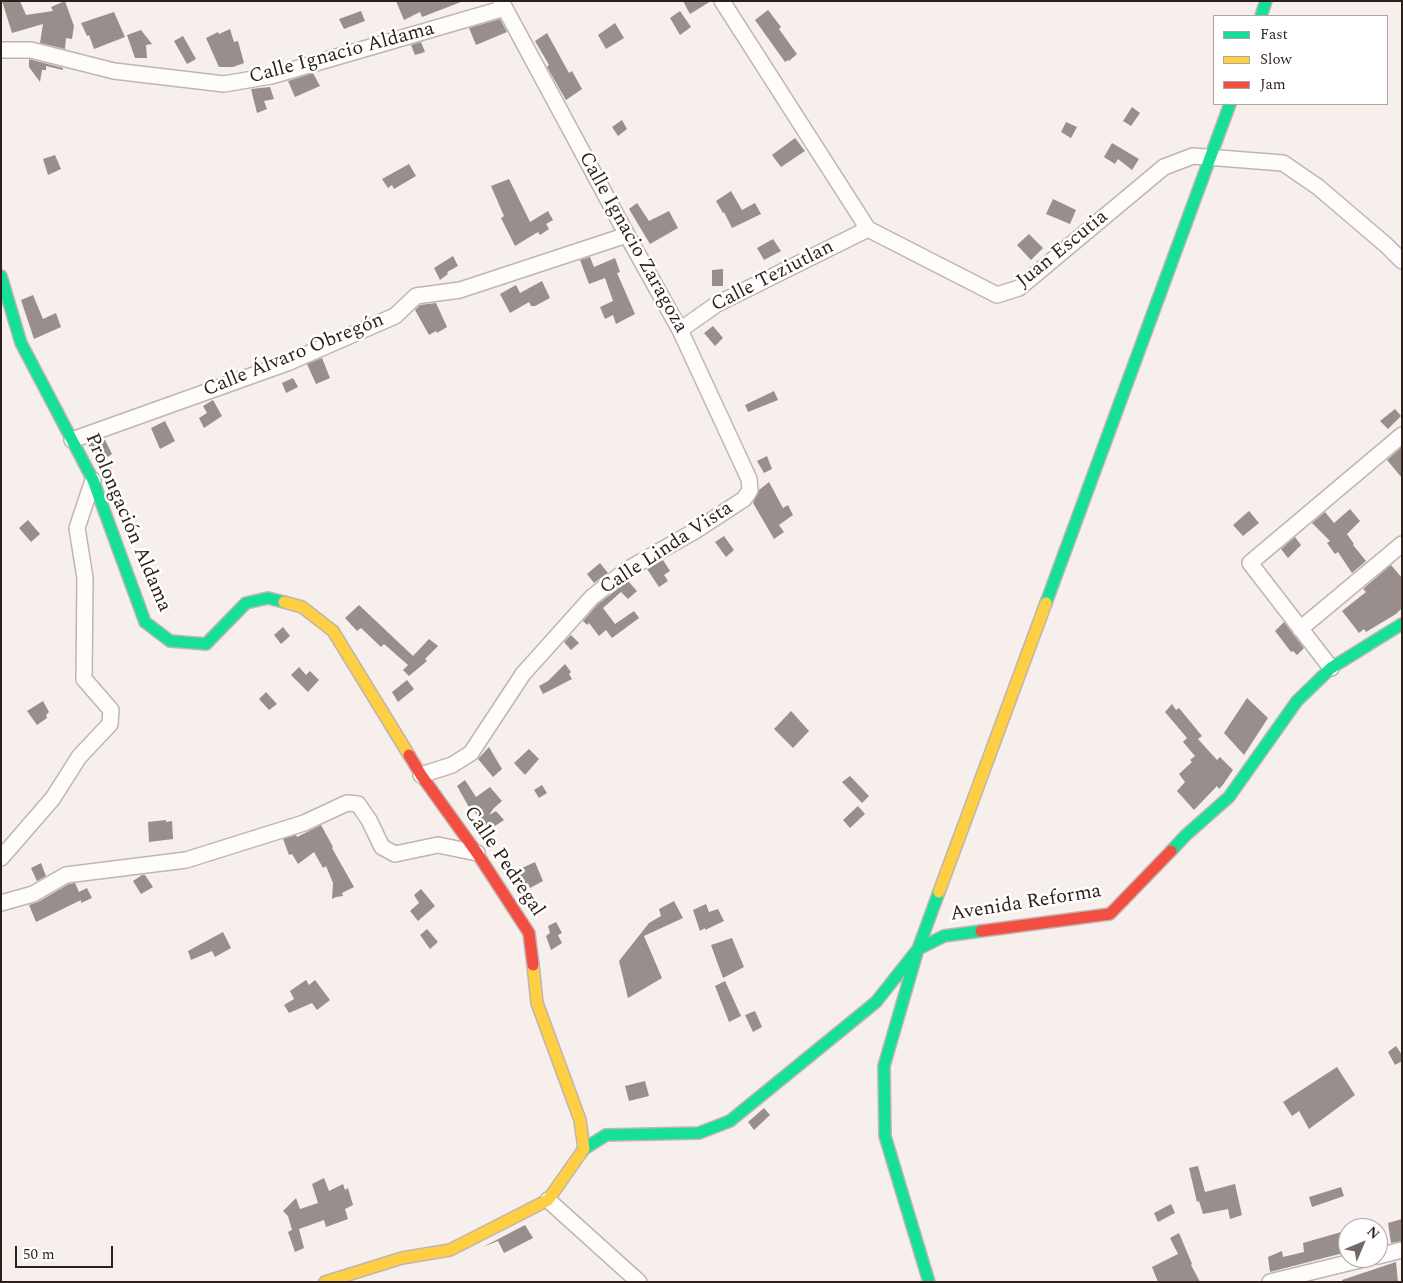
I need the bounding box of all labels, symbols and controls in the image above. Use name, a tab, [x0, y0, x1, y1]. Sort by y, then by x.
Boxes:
legend	[1213, 15, 1388, 105]
street label: Calle Ignacio Aldama	[247, 18, 437, 90]
text: Fast	[1260, 23, 1288, 46]
text: Slow	[1260, 48, 1292, 71]
text: Jam	[1260, 73, 1286, 96]
street label: Calle Ignacio Zaragoza	[572, 148, 692, 338]
street label: Juan Escutia	[1012, 206, 1114, 294]
street label: Calle Teziutlan	[708, 236, 838, 318]
street label: Calle Álvaro Obregón	[200, 309, 388, 403]
street label: Prolongación Aldama	[78, 430, 176, 616]
street label: Calle Linda Vista	[596, 497, 738, 601]
street label: Calle Pedregal	[457, 802, 549, 922]
street label: Avenida Reforma	[949, 880, 1103, 928]
north arrow	[1338, 1218, 1388, 1268]
text: N	[1362, 1221, 1385, 1244]
scale bar	[18, 1236, 115, 1268]
text: 50 m	[23, 1243, 55, 1266]

